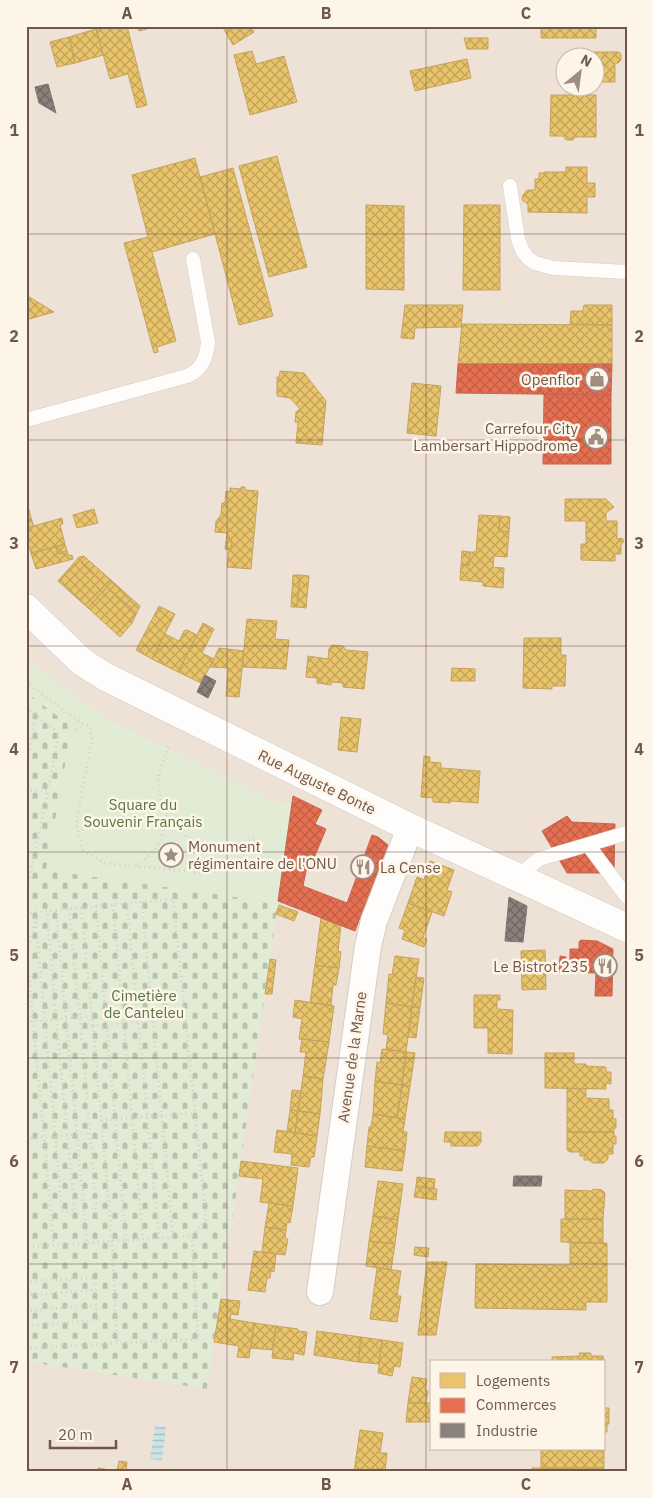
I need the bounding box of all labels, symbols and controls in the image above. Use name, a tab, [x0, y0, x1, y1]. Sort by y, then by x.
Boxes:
text: A	[122, 3, 133, 23]
text: B	[321, 3, 332, 23]
text: C	[521, 3, 531, 23]
north arrow	[556, 48, 606, 98]
text: N	[578, 50, 595, 71]
text: 1	[9, 120, 19, 140]
text: 1	[634, 120, 644, 140]
text: 2	[9, 326, 19, 346]
text: 2	[634, 326, 644, 346]
shop icon: Openflor	[584, 366, 610, 392]
place label: Openflor	[521, 370, 580, 389]
place label: Carrefour City Lambersart Hippodrome	[413, 419, 579, 455]
public building icon: Carrefour City Lambersart Hippodrome	[583, 424, 609, 450]
text: 3	[9, 533, 19, 553]
text: 3	[634, 533, 644, 553]
text: 4	[9, 739, 19, 759]
text: 4	[634, 739, 644, 759]
street label: Rue Auguste Bonte	[255, 745, 379, 819]
park label: Square du Souvenir Français	[83, 795, 203, 831]
place label: Monument régimentaire de l'ONU	[188, 837, 337, 873]
place icon: Monument régimentaire de l'ONU	[158, 842, 184, 868]
restaurant icon: La Cense	[350, 854, 376, 880]
place label: La Cense	[380, 858, 441, 877]
text: 5	[9, 945, 19, 965]
text: 5	[634, 945, 644, 965]
restaurant icon: Le Bistrot 235	[592, 953, 618, 979]
place label: Le Bistrot 235	[493, 957, 588, 976]
park label: Cimetière de Canteleu	[104, 986, 184, 1022]
street label: Avenue de la Marne	[333, 990, 371, 1124]
text: 6	[9, 1151, 19, 1171]
text: 6	[634, 1151, 644, 1171]
text: 7	[9, 1357, 19, 1377]
text: 7	[634, 1357, 644, 1377]
legend	[430, 1360, 606, 1450]
text: Logements	[476, 1371, 550, 1390]
text: Commerces	[476, 1395, 557, 1414]
scale bar	[50, 1418, 116, 1450]
text: Industrie	[476, 1421, 538, 1440]
text: 20 m	[58, 1425, 93, 1444]
text: A	[122, 1474, 133, 1494]
text: B	[321, 1474, 332, 1494]
text: C	[521, 1474, 531, 1494]

